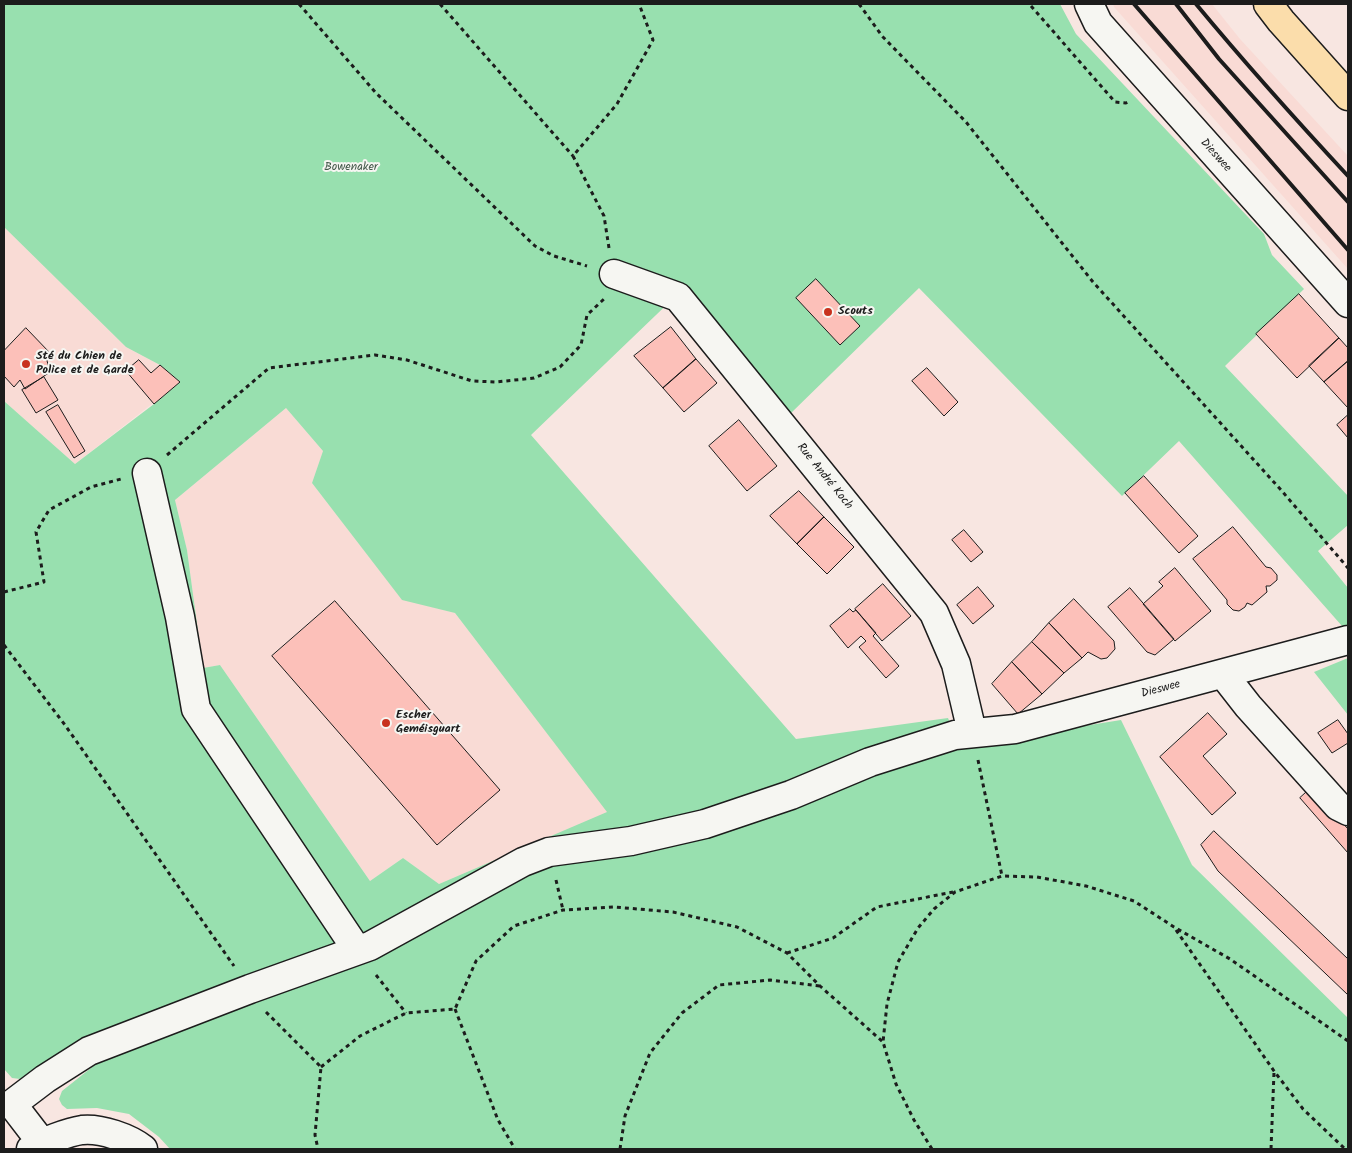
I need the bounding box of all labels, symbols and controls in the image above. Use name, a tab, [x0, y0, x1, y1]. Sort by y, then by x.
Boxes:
street label: Dieswee	[1196, 136, 1234, 176]
park label: Bowenaker	[324, 161, 378, 175]
place label: Scouts	[838, 305, 873, 319]
marker: Scouts	[822, 306, 834, 318]
place label: Sté du Chien de Police et de Garde	[36, 350, 133, 378]
marker: Sté du Chien de Police et de Garde	[20, 358, 32, 370]
street label: Rue André Koch	[793, 441, 855, 513]
street label: Dieswee	[1140, 678, 1182, 702]
place label: Escher Geméisguart	[396, 709, 460, 737]
marker: Escher Geméisguart	[380, 717, 392, 729]

